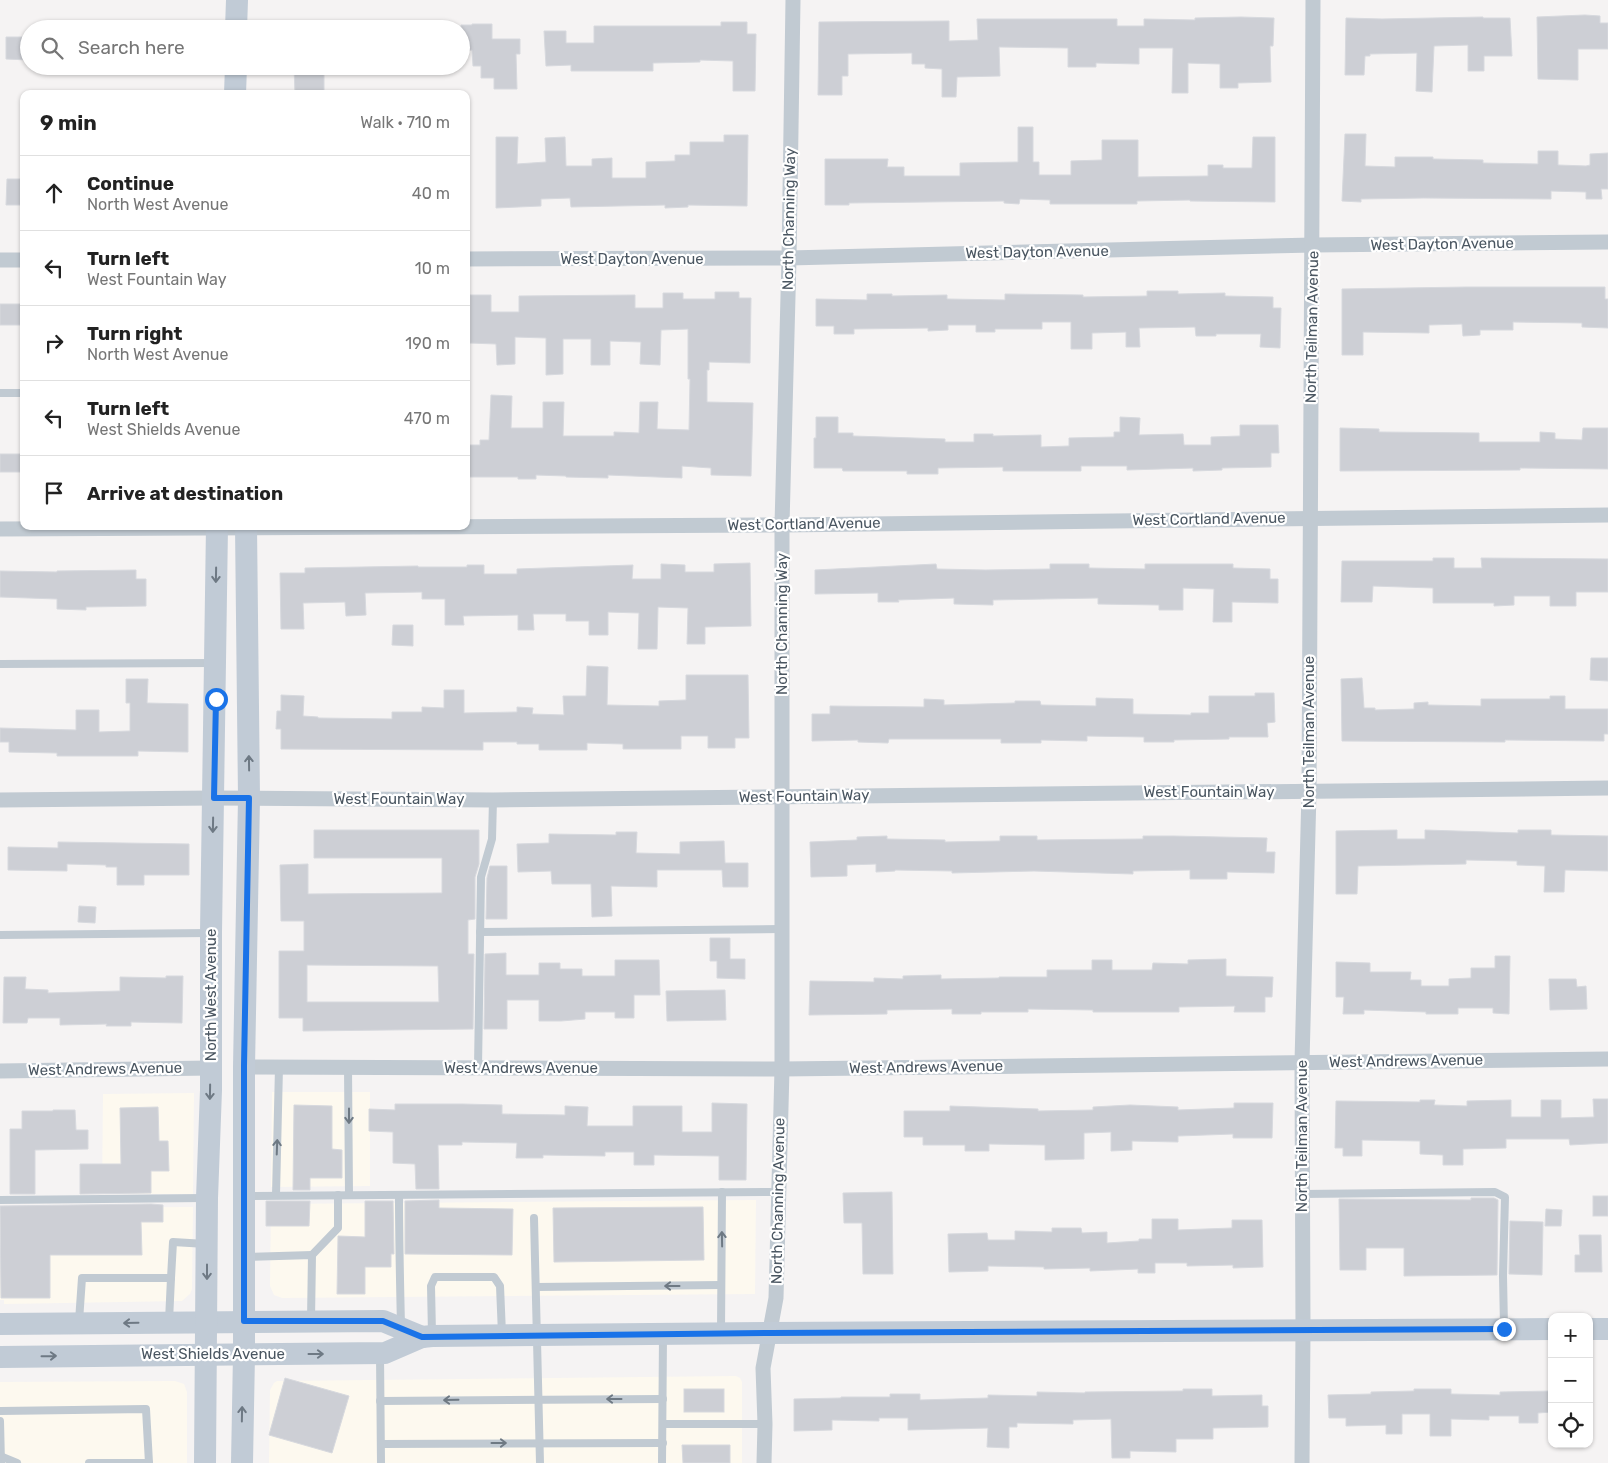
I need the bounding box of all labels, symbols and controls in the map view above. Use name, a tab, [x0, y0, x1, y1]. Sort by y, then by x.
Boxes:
search box	[20, 20, 470, 75]
icon: search	[38, 34, 66, 62]
text: Search here	[78, 36, 185, 59]
text: 9 min	[40, 110, 97, 135]
text: Walk · 710 m	[360, 113, 450, 132]
street label: North Channing Way	[779, 148, 799, 290]
text: Continue	[87, 172, 174, 195]
icon: ahead	[40, 179, 68, 207]
text: 40 m	[412, 184, 450, 203]
text: North West Avenue	[87, 195, 228, 214]
street label: West Dayton Avenue	[1370, 234, 1514, 254]
street label: West Dayton Avenue	[965, 242, 1109, 262]
text: Turn left	[87, 247, 169, 270]
street label: West Dayton Avenue	[560, 250, 704, 268]
street label: North Teilman Avenue	[1302, 251, 1322, 403]
icon: left	[40, 254, 68, 282]
text: 10 m	[415, 259, 450, 278]
text: West Fountain Way	[87, 270, 227, 289]
text: Turn right	[87, 322, 182, 345]
icon: right	[40, 329, 68, 357]
text: 190 m	[405, 334, 450, 353]
text: North West Avenue	[87, 345, 228, 364]
text: Turn left	[87, 397, 169, 420]
icon: left	[40, 404, 68, 432]
text: 470 m	[404, 409, 450, 428]
text: West Shields Avenue	[87, 420, 240, 439]
icon: arrive	[40, 479, 68, 507]
text: Arrive at destination	[87, 482, 283, 505]
street label: West Cortland Avenue	[1132, 509, 1286, 529]
street label: West Cortland Avenue	[727, 514, 881, 534]
street label: North Channing Way	[773, 553, 791, 695]
one-way arrow	[212, 567, 221, 583]
street label: North Teilman Avenue	[1300, 656, 1318, 808]
route start	[205, 688, 228, 711]
one-way arrow	[244, 755, 254, 772]
street label: West Fountain Way	[1144, 783, 1274, 801]
street label: West Fountain Way	[738, 786, 870, 806]
street label: West Fountain Way	[334, 790, 464, 808]
one-way arrow	[209, 817, 218, 833]
street label: North West Avenue	[202, 929, 220, 1061]
street label: West Andrews Avenue	[1329, 1051, 1483, 1071]
street label: West Andrews Avenue	[849, 1057, 1003, 1077]
street label: West Andrews Avenue	[28, 1059, 182, 1079]
street label: West Andrews Avenue	[444, 1059, 598, 1077]
street label: North Teilman Avenue	[1293, 1060, 1311, 1212]
one-way arrow	[206, 1084, 215, 1100]
one-way arrow	[344, 1107, 354, 1123]
street label: North Channing Avenue	[768, 1118, 788, 1284]
one-way arrow	[272, 1139, 282, 1155]
one-way arrow	[717, 1231, 727, 1248]
one-way arrow	[202, 1264, 212, 1280]
one-way arrow	[664, 1281, 680, 1291]
map controls	[1548, 1313, 1593, 1448]
button: +	[1548, 1313, 1593, 1358]
one-way arrow	[123, 1318, 139, 1327]
route end	[1493, 1318, 1516, 1341]
street label: West Shields Avenue	[141, 1345, 285, 1363]
one-way arrow	[308, 1349, 324, 1359]
one-way arrow	[40, 1351, 56, 1361]
button: −	[1548, 1358, 1593, 1403]
one-way arrow	[606, 1394, 622, 1404]
one-way arrow	[444, 1396, 460, 1405]
button: locate	[1548, 1403, 1593, 1448]
one-way arrow	[238, 1407, 247, 1423]
one-way arrow	[491, 1438, 507, 1448]

